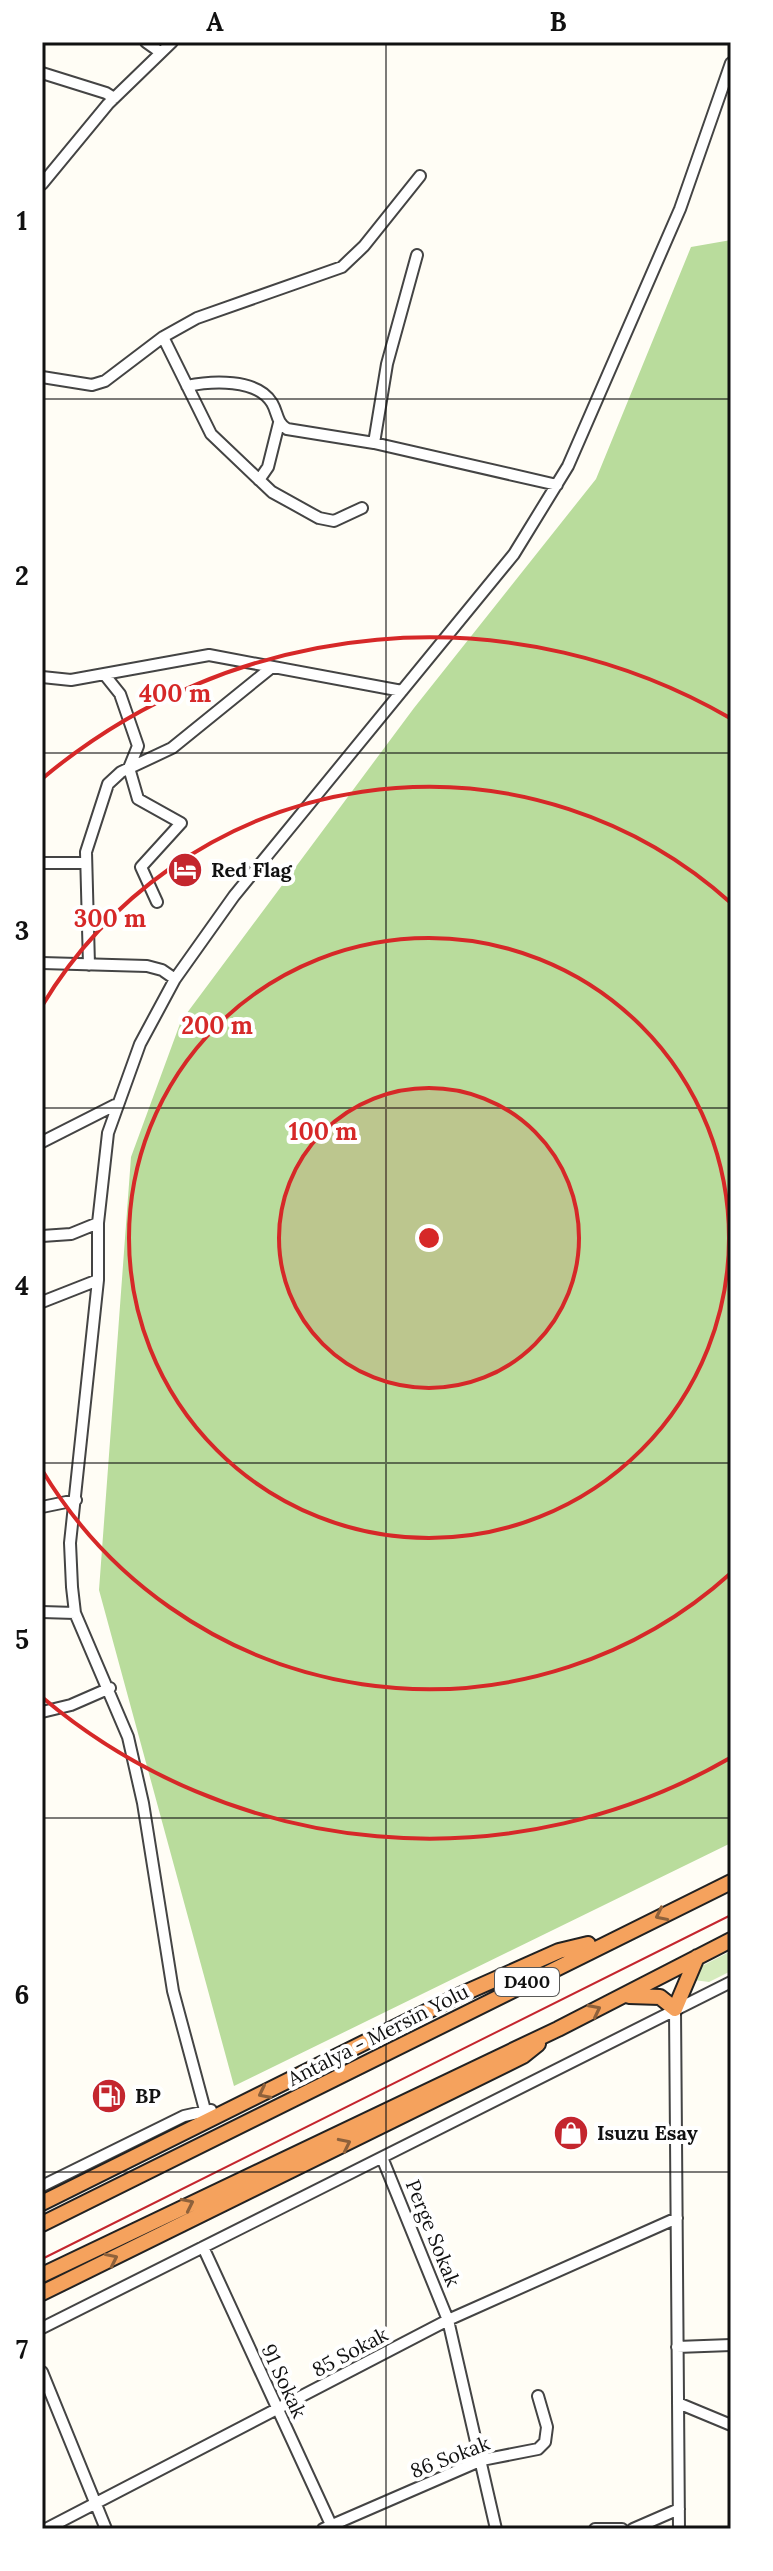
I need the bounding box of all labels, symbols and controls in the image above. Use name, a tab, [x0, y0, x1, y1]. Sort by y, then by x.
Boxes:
text: A	[206, 5, 224, 38]
text: B	[549, 5, 567, 38]
text: 1	[17, 204, 27, 237]
text: 2	[15, 559, 29, 592]
text: 400 m	[139, 678, 211, 709]
hotel icon: Red Flag	[166, 851, 204, 889]
place label: Red Flag	[211, 857, 293, 882]
text: 300 m	[74, 903, 146, 934]
text: 3	[15, 914, 29, 947]
text: 200 m	[181, 1010, 253, 1041]
text: 100 m	[289, 1116, 357, 1147]
centre of rings	[415, 1224, 443, 1252]
text: 4	[15, 1269, 29, 1302]
text: 5	[15, 1623, 29, 1656]
one-way arrow	[654, 1905, 669, 1921]
road number: D400	[495, 1968, 559, 1996]
text: 6	[15, 1978, 29, 2011]
street label: Antalya - Mersin Yolu	[282, 1978, 472, 2091]
one-way arrow	[586, 2004, 601, 2020]
fuel station icon: BP	[90, 2077, 128, 2115]
place label: BP	[135, 2083, 161, 2108]
one-way arrow	[258, 2084, 273, 2099]
shop icon: Isuzu Esay	[552, 2114, 590, 2152]
place label: Isuzu Esay	[597, 2120, 698, 2145]
one-way arrow	[337, 2138, 352, 2154]
street label: Perge Sokak	[401, 2176, 466, 2290]
one-way arrow	[179, 2198, 194, 2214]
one-way arrow	[104, 2253, 118, 2269]
street label: 85 Sokak	[308, 2321, 392, 2382]
text: 7	[16, 2333, 28, 2366]
street label: 91 Sokak	[256, 2340, 313, 2422]
street label: 86 Sokak	[407, 2430, 493, 2483]

